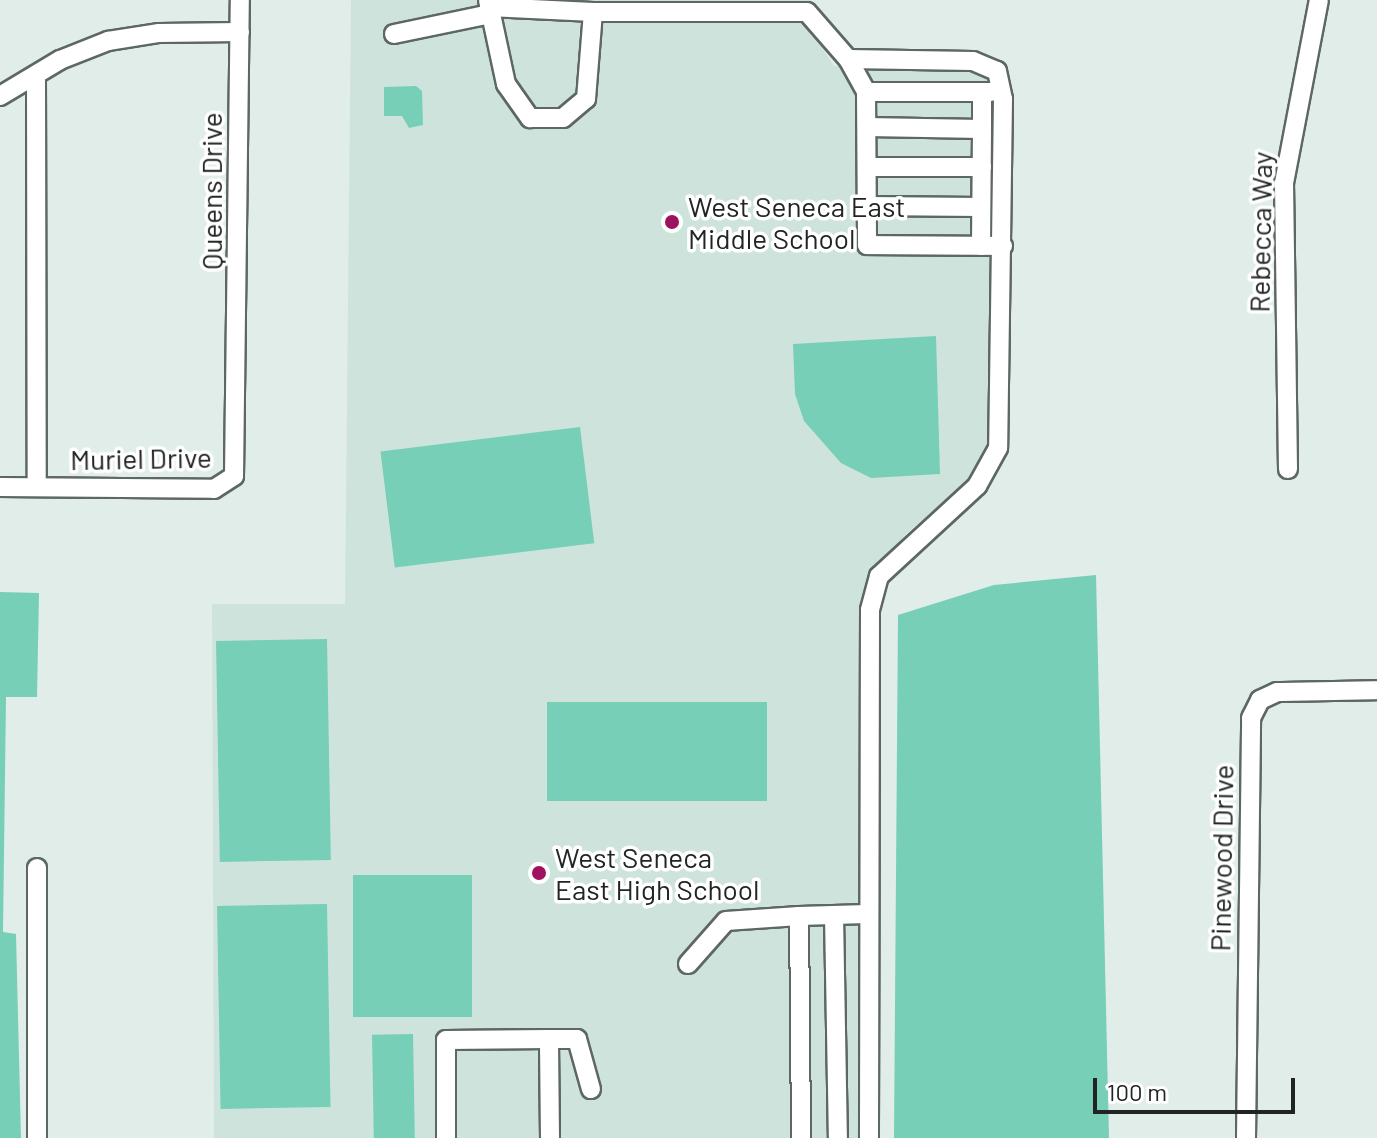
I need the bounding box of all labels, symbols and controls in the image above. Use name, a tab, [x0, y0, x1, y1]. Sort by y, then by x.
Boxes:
street label: Queens Drive	[194, 112, 228, 270]
street label: Rebecca Way	[1242, 151, 1278, 313]
place label: West Seneca East Middle School	[688, 189, 906, 255]
marker: West Seneca East Middle School	[663, 213, 681, 231]
street label: Muriel Drive	[70, 440, 212, 476]
street label: Pinewood Drive	[1203, 764, 1239, 952]
place label: West Seneca East High School	[555, 840, 759, 906]
marker: West Seneca East High School	[530, 864, 548, 882]
scale bar	[1097, 1062, 1299, 1112]
text: 100 m	[1107, 1077, 1167, 1106]

